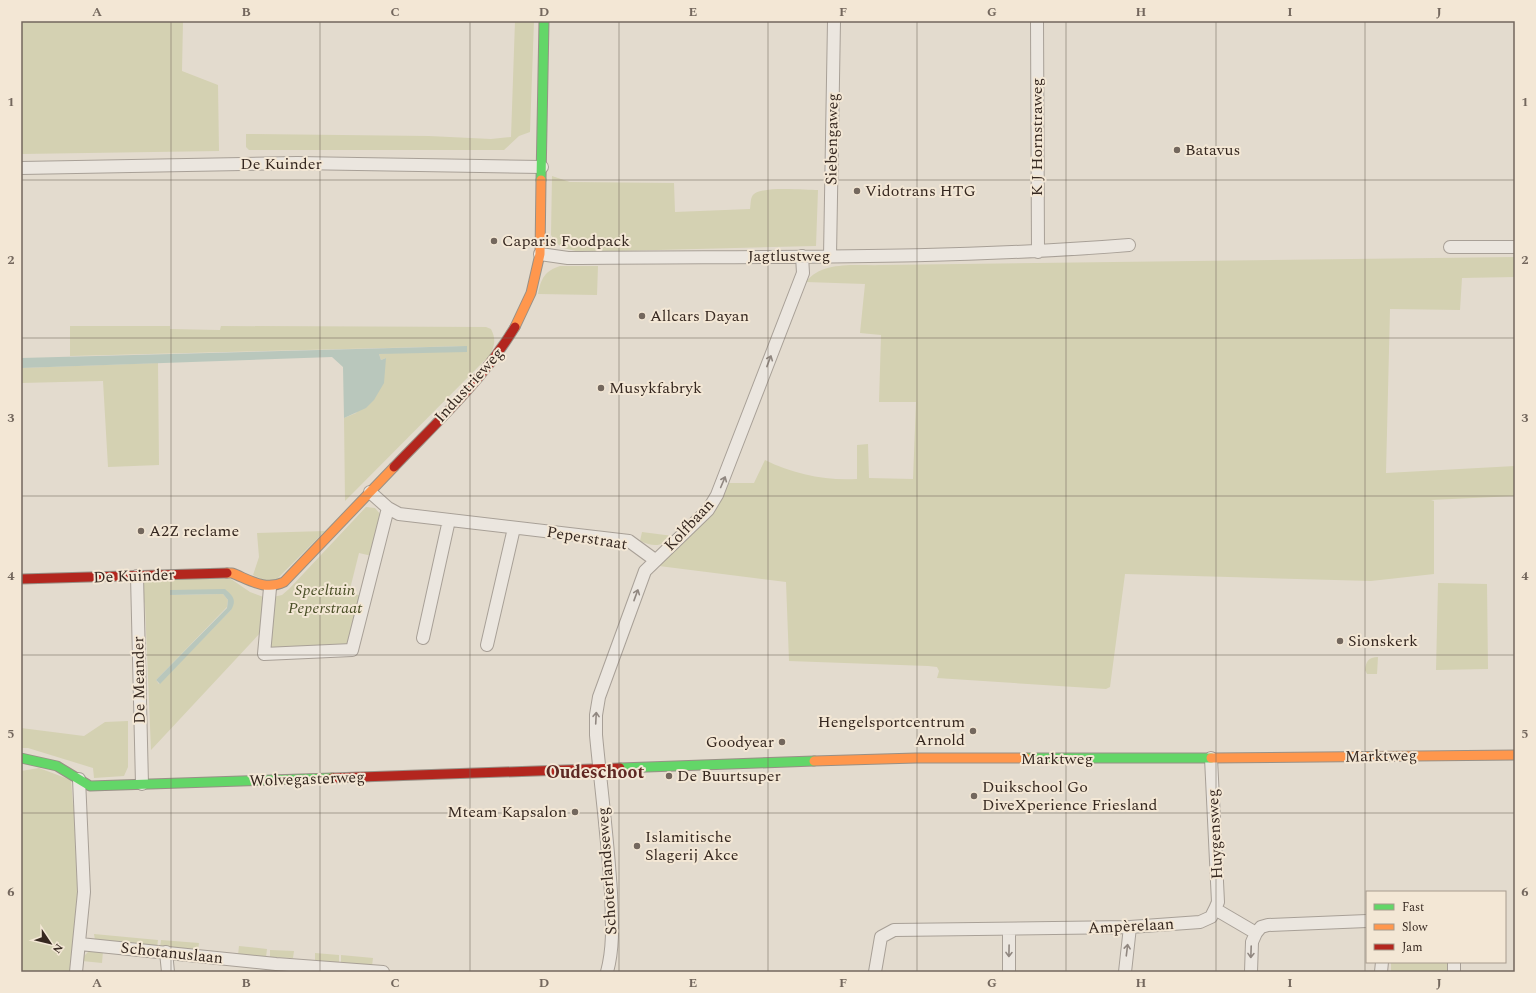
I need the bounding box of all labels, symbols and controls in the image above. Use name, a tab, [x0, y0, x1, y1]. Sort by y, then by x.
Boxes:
text: A	[92, 2, 102, 22]
text: B	[241, 2, 251, 22]
text: C	[390, 2, 400, 22]
text: D	[539, 2, 549, 22]
text: E	[689, 2, 698, 22]
text: F	[839, 2, 847, 22]
text: G	[987, 2, 997, 22]
text: H	[1136, 2, 1147, 22]
text: I	[1287, 2, 1293, 22]
text: J	[1436, 2, 1442, 22]
street label: K J Hornstraweg	[1025, 78, 1049, 196]
text: 1	[7, 92, 15, 112]
text: 1	[1521, 92, 1529, 112]
street label: Siebengaweg	[819, 93, 845, 185]
place label: Batavus	[1185, 138, 1240, 162]
marker: Batavus	[1172, 145, 1182, 155]
street label: De Kuinder	[240, 152, 322, 176]
place label: Vidotrans HTG	[865, 179, 976, 203]
marker: Vidotrans HTG	[852, 186, 862, 196]
place label: Caparis Foodpack	[502, 229, 630, 253]
marker: Caparis Foodpack	[489, 236, 499, 246]
street label: Jagtlustweg	[748, 244, 830, 268]
text: 2	[7, 250, 15, 270]
text: 2	[1521, 250, 1529, 270]
place label: Allcars Dayan	[650, 304, 749, 328]
marker: Allcars Dayan	[637, 311, 647, 321]
street label: Industrieweg	[429, 342, 509, 428]
one-way arrow	[766, 355, 774, 367]
place label: Musykfabryk	[609, 376, 702, 400]
marker: Musykfabryk	[596, 383, 606, 393]
text: 3	[7, 408, 15, 428]
text: 3	[1521, 408, 1529, 428]
one-way arrow	[719, 477, 727, 489]
street label: Kolfbaan	[658, 493, 720, 557]
place label: A2Z reclame	[149, 519, 239, 543]
street label: Peperstraat	[545, 520, 629, 556]
marker: A2Z reclame	[136, 526, 146, 536]
street label: De Kuinder	[93, 563, 175, 589]
text: 4	[7, 566, 15, 586]
text: 4	[1521, 566, 1529, 586]
park label: Speeltuin Peperstraat	[288, 578, 363, 620]
one-way arrow	[633, 589, 641, 601]
place label: Sionskerk	[1348, 629, 1418, 653]
street label: De Meander	[126, 636, 152, 724]
marker: Sionskerk	[1335, 636, 1345, 646]
place label: Hengelsportcentrum Arnold	[818, 710, 965, 752]
one-way arrow	[593, 712, 600, 725]
text: 5	[7, 724, 15, 744]
text: 5	[1521, 724, 1529, 744]
marker: Hengelsportcentrum Arnold	[968, 726, 978, 736]
place label: Goodyear	[706, 730, 774, 754]
marker: Goodyear	[777, 737, 787, 747]
street label: Marktweg	[1345, 743, 1417, 769]
street label: Marktweg	[1021, 747, 1093, 771]
district label: Oudeschoot	[546, 759, 644, 786]
place label: De Buurtsuper	[677, 764, 781, 788]
street label: Wolvegasterweg	[249, 765, 365, 793]
marker: De Buurtsuper	[664, 771, 674, 781]
place label: Duikschool Go DiveXperience Friesland	[982, 775, 1158, 817]
street label: Huygensweg	[1201, 788, 1229, 880]
marker: Duikschool Go DiveXperience Friesland	[969, 791, 979, 801]
place label: Mteam Kapsalon	[447, 800, 567, 824]
street label: Schoterlandseweg	[591, 806, 623, 936]
marker: Mteam Kapsalon	[570, 807, 580, 817]
place label: Islamitische Slagerij Akce	[645, 825, 739, 867]
marker: Islamitische Slagerij Akce	[632, 841, 642, 851]
text: 6	[7, 882, 15, 902]
text: 6	[1521, 882, 1529, 902]
legend	[1366, 891, 1506, 963]
text: Fast	[1402, 898, 1424, 917]
street label: Ampèrelaan	[1087, 912, 1175, 940]
text: Slow	[1402, 918, 1428, 937]
north arrow	[30, 923, 70, 963]
street label: Schotanuslaan	[120, 936, 224, 970]
text: Jam	[1402, 938, 1423, 957]
text: N	[48, 940, 67, 957]
one-way arrow	[1005, 944, 1013, 957]
one-way arrow	[1124, 944, 1131, 957]
one-way arrow	[1248, 945, 1255, 958]
text: A	[92, 973, 102, 993]
text: B	[241, 973, 251, 993]
text: C	[390, 973, 400, 993]
text: D	[539, 973, 549, 993]
text: E	[689, 973, 698, 993]
text: F	[839, 973, 847, 993]
text: G	[987, 973, 997, 993]
text: H	[1136, 973, 1147, 993]
text: I	[1287, 973, 1293, 993]
text: J	[1436, 973, 1442, 993]

